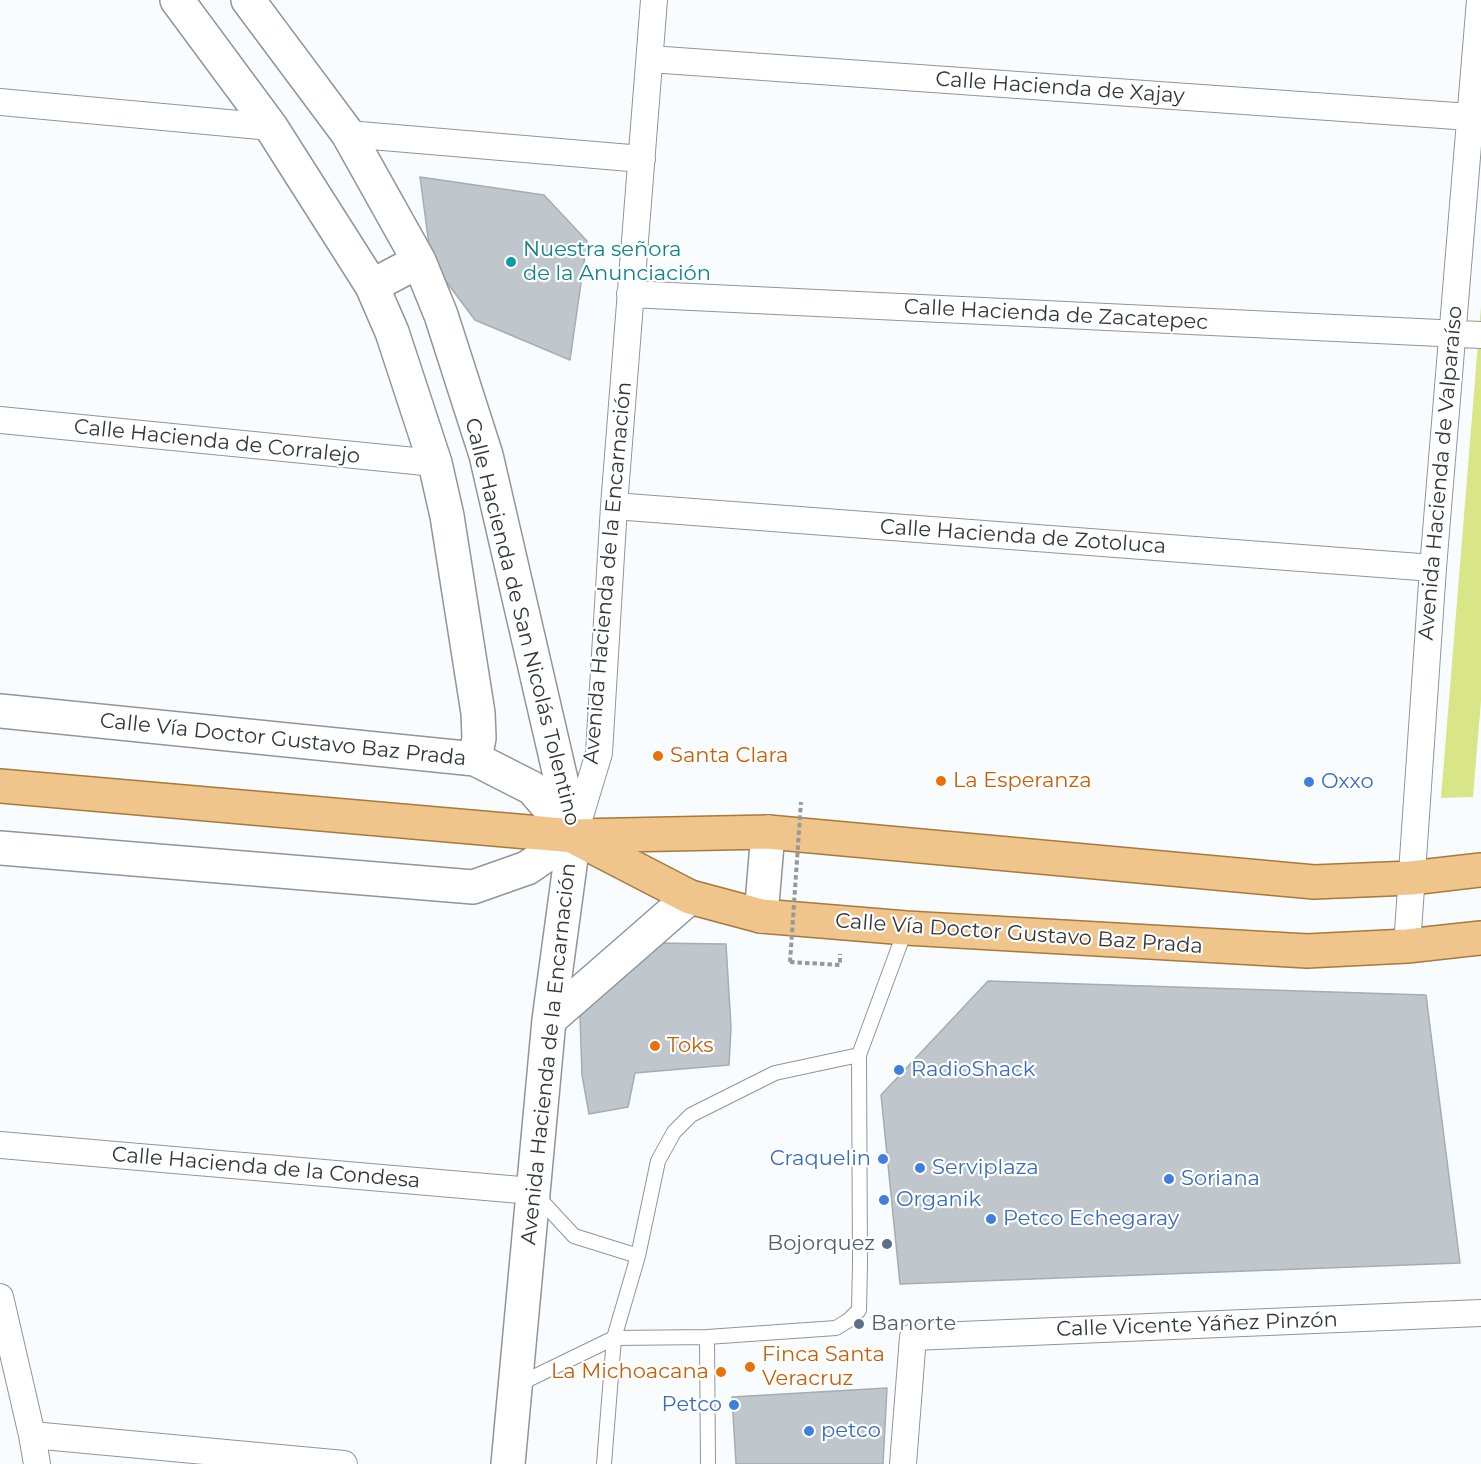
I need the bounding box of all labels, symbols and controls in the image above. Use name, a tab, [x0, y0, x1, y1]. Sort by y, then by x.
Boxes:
street label: Calle Hacienda de Xajay	[935, 67, 1185, 109]
place label: Nuestra señora de la Anunciación	[523, 237, 711, 287]
marker: Nuestra señora de la Anunciación	[504, 255, 518, 269]
street label: Calle Hacienda de Zacatepec	[903, 294, 1209, 336]
street label: Avenida Hacienda de Valparaíso	[1414, 305, 1468, 641]
street label: Avenida Hacienda de la Encarnación	[579, 381, 637, 765]
street label: Calle Hacienda de Corralejo	[73, 414, 361, 470]
street label: Calle Hacienda de San Nicolás Tolentino	[459, 416, 585, 828]
street label: Calle Hacienda de Zotoluca	[879, 514, 1167, 560]
street label: Calle Vía Doctor Gustavo Baz Prada	[99, 708, 467, 772]
place label: Santa Clara	[670, 743, 788, 769]
marker: Santa Clara	[651, 749, 665, 763]
place label: La Esperanza	[953, 768, 1092, 794]
place label: Oxxo	[1321, 769, 1374, 795]
marker: La Esperanza	[934, 774, 948, 788]
marker: Oxxo	[1302, 775, 1316, 789]
street label: Avenida Hacienda de la Encarnación	[516, 862, 582, 1246]
street label: Calle Vía Doctor Gustavo Baz Prada	[834, 909, 1204, 959]
place label: Toks	[667, 1033, 714, 1059]
marker: Toks	[648, 1039, 662, 1053]
place label: RadioShack	[911, 1057, 1035, 1083]
marker: RadioShack	[892, 1063, 906, 1077]
street label: Calle Hacienda de la Condesa	[111, 1142, 421, 1194]
place label: Craquelin	[770, 1146, 871, 1172]
marker: Craquelin	[876, 1152, 890, 1166]
place label: Serviplaza	[932, 1155, 1039, 1181]
marker: Serviplaza	[913, 1161, 927, 1175]
place label: Soriana	[1181, 1166, 1260, 1192]
marker: Soriana	[1162, 1172, 1176, 1186]
place label: Organik	[896, 1187, 981, 1213]
marker: Organik	[877, 1193, 891, 1207]
place label: Petco Echegaray	[1003, 1206, 1179, 1232]
marker: Petco Echegaray	[984, 1212, 998, 1226]
place label: Bojorquez	[767, 1231, 875, 1257]
marker: Bojorquez	[880, 1237, 894, 1251]
street label: Calle Vicente Yáñez Pinzón	[1056, 1307, 1338, 1343]
place label: Banorte	[871, 1311, 956, 1337]
marker: Banorte	[852, 1317, 866, 1331]
place label: Finca Santa Veracruz	[762, 1342, 885, 1392]
place label: La Michoacana	[551, 1359, 709, 1385]
marker: Finca Santa Veracruz	[743, 1360, 757, 1374]
marker: La Michoacana	[714, 1365, 728, 1379]
place label: Petco	[662, 1392, 722, 1418]
marker: Petco	[727, 1398, 741, 1412]
place label: petco	[821, 1418, 881, 1444]
marker: petco	[802, 1424, 816, 1438]

